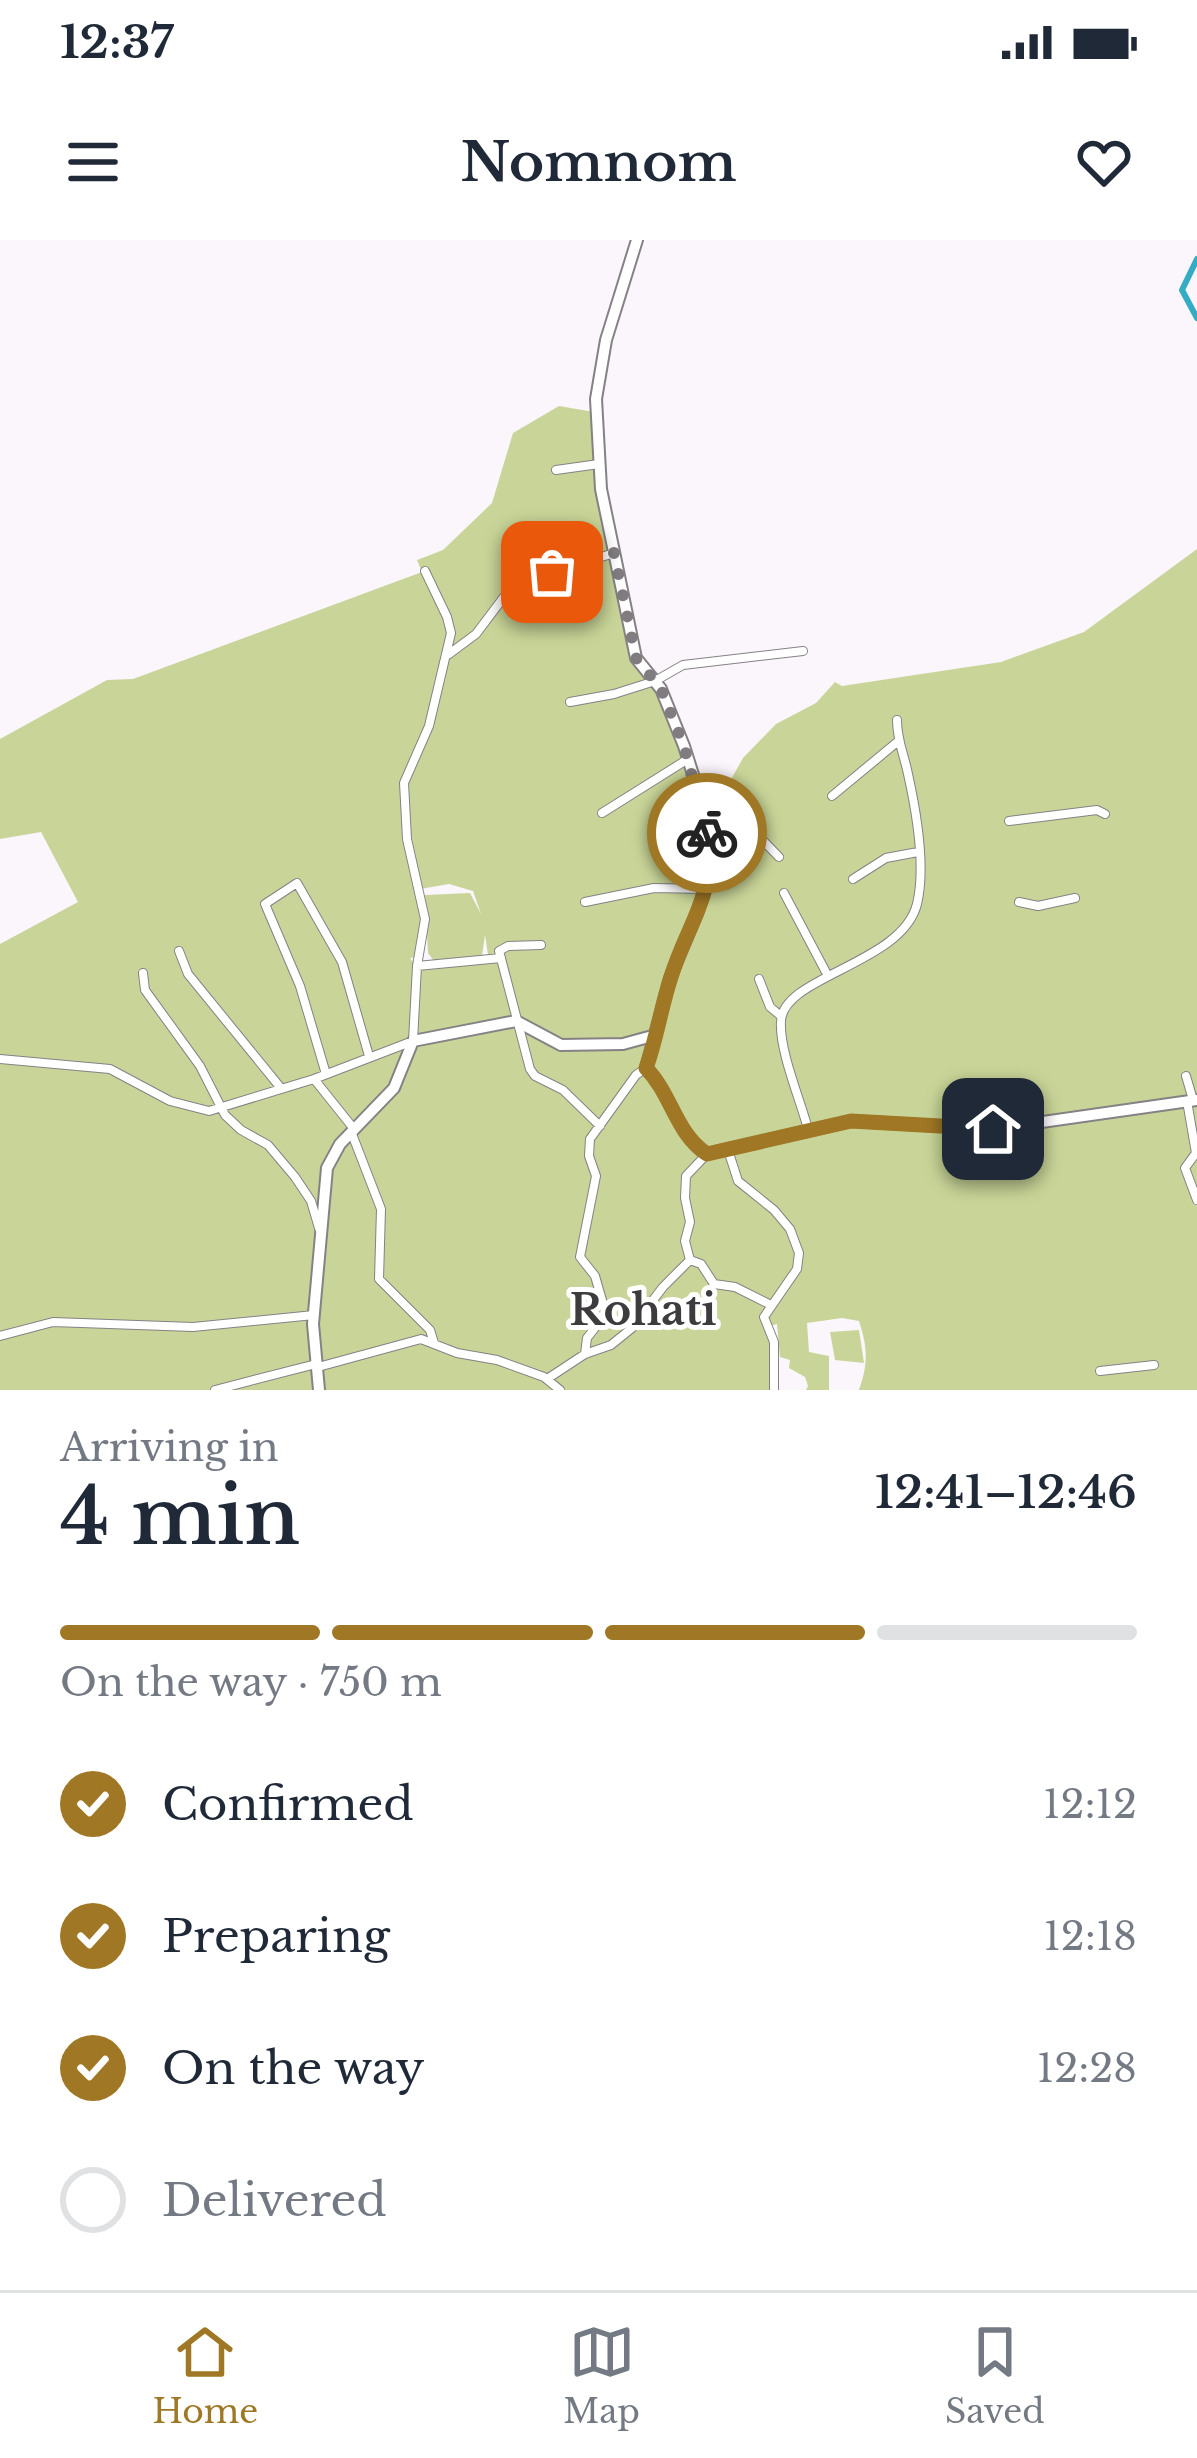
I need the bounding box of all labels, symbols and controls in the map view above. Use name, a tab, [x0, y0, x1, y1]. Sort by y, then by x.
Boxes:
text: 12:37	[60, 14, 174, 70]
icon: menu	[60, 129, 126, 195]
text: Nomnom	[460, 129, 737, 196]
icon: heart	[1071, 129, 1137, 195]
pin	[501, 521, 603, 623]
icon: bag	[519, 539, 585, 605]
courier	[647, 773, 767, 893]
icon: bike	[674, 800, 740, 866]
pin	[942, 1078, 1044, 1180]
icon: home	[960, 1096, 1026, 1162]
district label: Rohati	[570, 1284, 716, 1336]
text: Arriving in	[60, 1423, 279, 1472]
text: 12:41–12:46	[874, 1464, 1137, 1520]
text: 4 min	[60, 1468, 300, 1565]
text: On the way · 750 m	[60, 1658, 442, 1707]
icon: check	[60, 1771, 126, 1837]
text: Confirmed	[162, 1776, 414, 1832]
text: 12:12	[1043, 1780, 1137, 1829]
icon: check	[60, 1903, 126, 1969]
text: Preparing	[162, 1908, 390, 1964]
text: 12:18	[1043, 1912, 1137, 1961]
icon: check	[60, 2035, 126, 2101]
text: On the way	[162, 2040, 425, 2096]
text: 12:28	[1037, 2044, 1137, 2093]
text: Delivered	[162, 2172, 387, 2228]
tab: Home	[153, 2319, 258, 2432]
tab: Map	[563, 2319, 640, 2432]
tab: Saved	[945, 2319, 1044, 2432]

